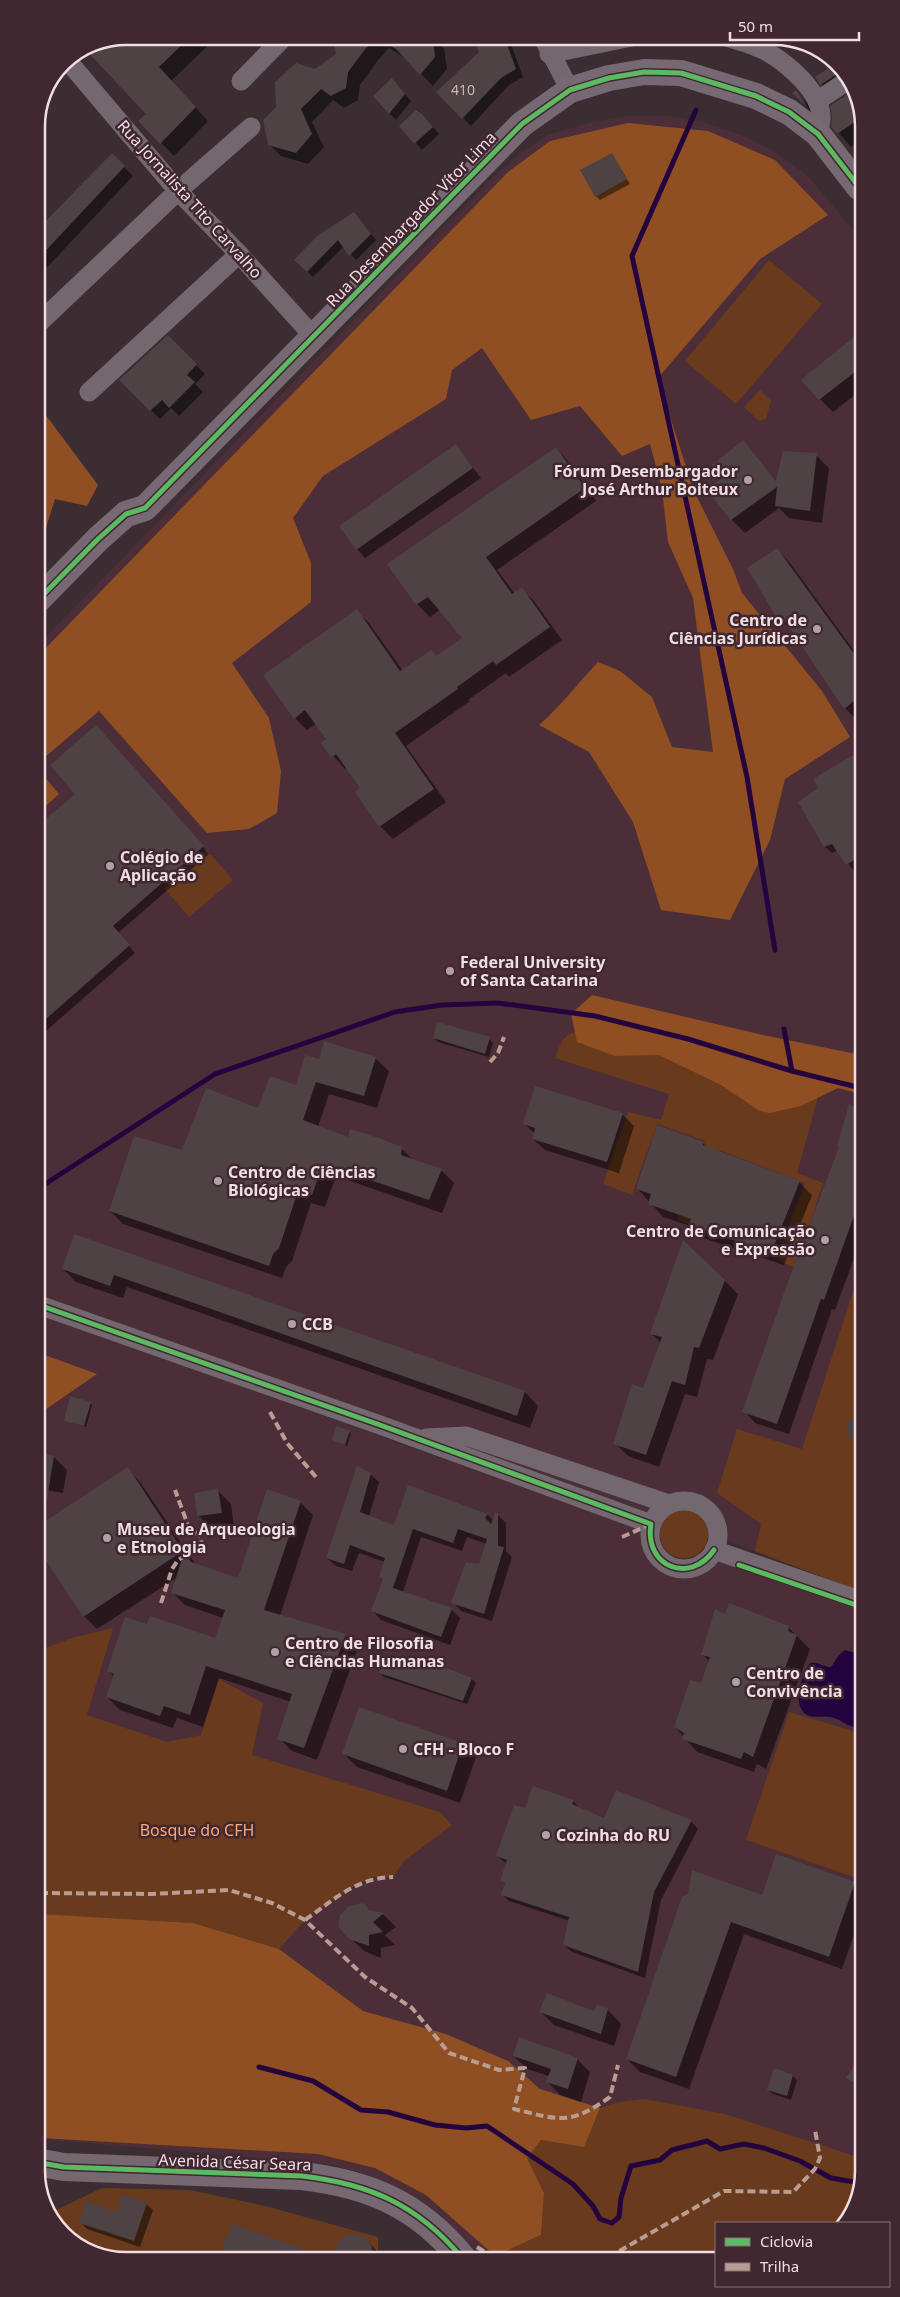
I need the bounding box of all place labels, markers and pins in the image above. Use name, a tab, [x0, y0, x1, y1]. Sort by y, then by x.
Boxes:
place label: Fórum Desembargador José Arthur Boiteux	[554, 460, 739, 500]
marker: Fórum Desembargador José Arthur Boiteux	[742, 474, 754, 486]
place label: Centro de Ciências Jurídicas	[669, 609, 807, 649]
marker: Centro de Ciências Jurídicas	[811, 623, 823, 635]
place label: Colégio de Aplicação	[120, 846, 203, 886]
marker: Colégio de Aplicação	[104, 860, 116, 872]
place label: Federal University of Santa Catarina	[460, 951, 606, 991]
marker: Federal University of Santa Catarina	[444, 965, 456, 977]
place label: Centro de Ciências Biológicas	[228, 1161, 376, 1201]
marker: Centro de Ciências Biológicas	[212, 1175, 224, 1187]
place label: Centro de Comunicação e Expressão	[626, 1220, 815, 1260]
marker: Centro de Comunicação e Expressão	[819, 1234, 831, 1246]
place label: CCB	[302, 1313, 333, 1335]
marker: CCB	[286, 1318, 298, 1330]
place label: Museu de Arqueologia e Etnologia	[117, 1518, 296, 1558]
marker: Museu de Arqueologia e Etnologia	[101, 1532, 113, 1544]
place label: Centro de Filosofia e Ciências Humanas	[285, 1632, 444, 1672]
marker: Centro de Filosofia e Ciências Humanas	[269, 1646, 281, 1658]
place label: Centro de Convivência	[746, 1662, 842, 1702]
marker: Centro de Convivência	[730, 1676, 742, 1688]
place label: CFH - Bloco F	[413, 1738, 514, 1760]
marker: CFH - Bloco F	[397, 1743, 409, 1755]
place label: Cozinha do RU	[556, 1824, 670, 1846]
marker: Cozinha do RU	[540, 1829, 552, 1841]

